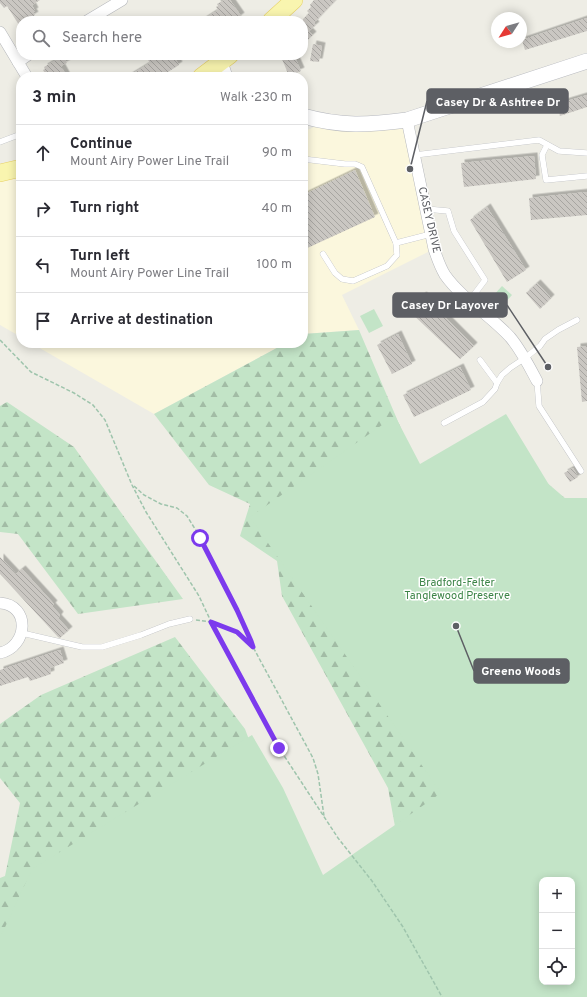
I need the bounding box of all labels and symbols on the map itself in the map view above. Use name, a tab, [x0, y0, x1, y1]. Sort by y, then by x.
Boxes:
north arrow	[491, 12, 527, 48]
callout: Casey Dr & Ashtree Dr	[427, 89, 568, 113]
text: Casey Dr & Ashtree Dr	[436, 95, 560, 111]
street label: CASEY DRIVE	[415, 185, 443, 255]
callout: Casey Dr Layover	[393, 293, 507, 317]
text: Casey Dr Layover	[401, 298, 499, 314]
route start	[191, 529, 209, 547]
park label: Bradford-Felter Tanglewood Preserve	[404, 576, 510, 603]
callout: Greeno Woods	[474, 659, 569, 683]
text: Greeno Woods	[481, 664, 561, 680]
route end	[270, 739, 288, 757]

